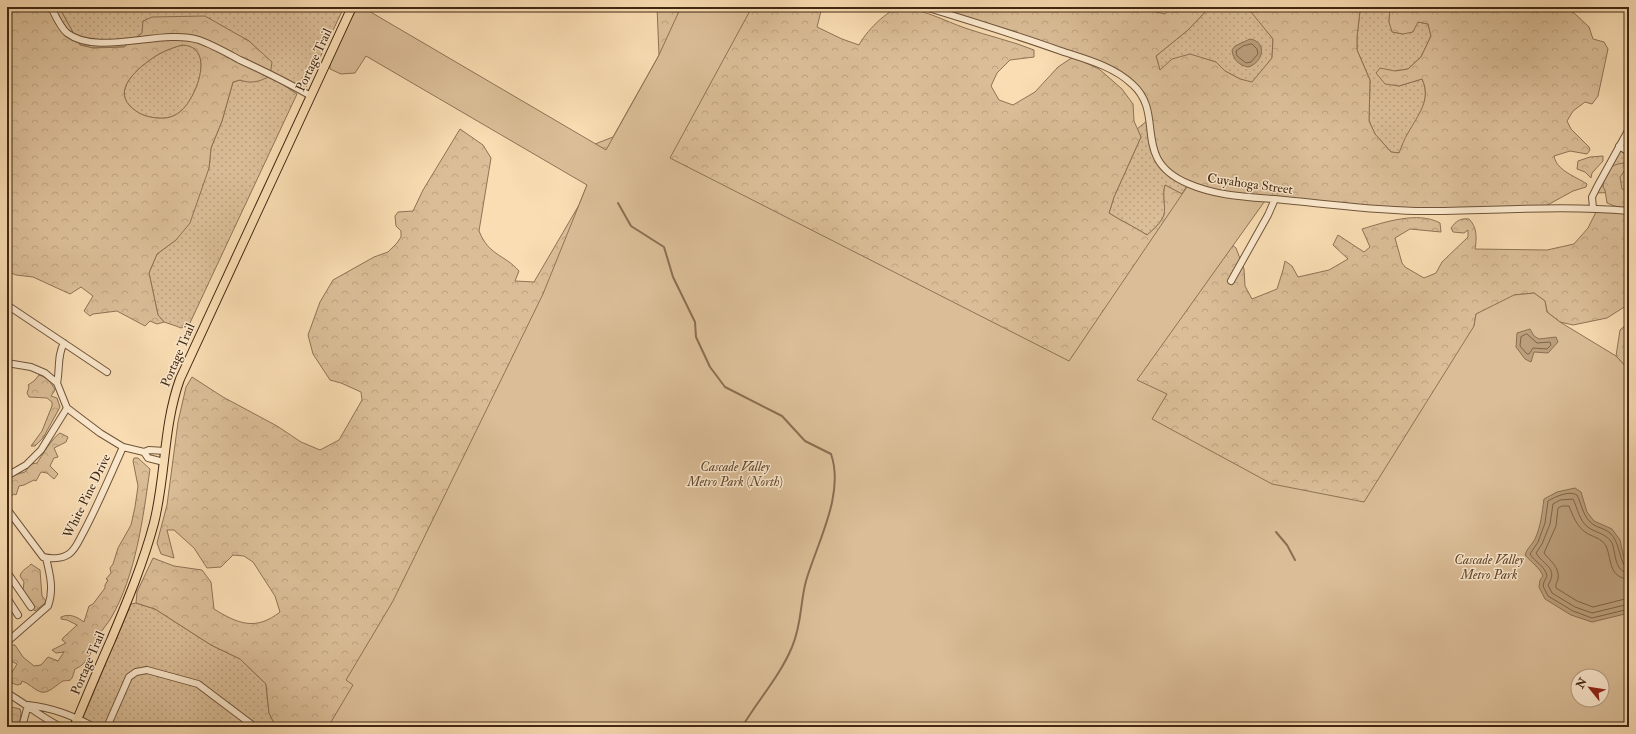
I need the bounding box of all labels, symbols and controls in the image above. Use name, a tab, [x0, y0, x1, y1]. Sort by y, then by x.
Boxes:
street label: Portage Trail	[292, 25, 336, 94]
street label: Cuyahoga Street	[1206, 170, 1294, 199]
street label: Portage Trail	[157, 320, 199, 389]
street label: White Pine Drive	[59, 451, 115, 542]
park label: Cascade Valley Metro Park (North)	[686, 459, 783, 490]
park label: Cascade Valley Metro Park	[1454, 552, 1524, 583]
street label: Portage Trail	[67, 628, 109, 697]
north arrow	[1570, 668, 1610, 708]
text: N	[1573, 675, 1590, 692]

